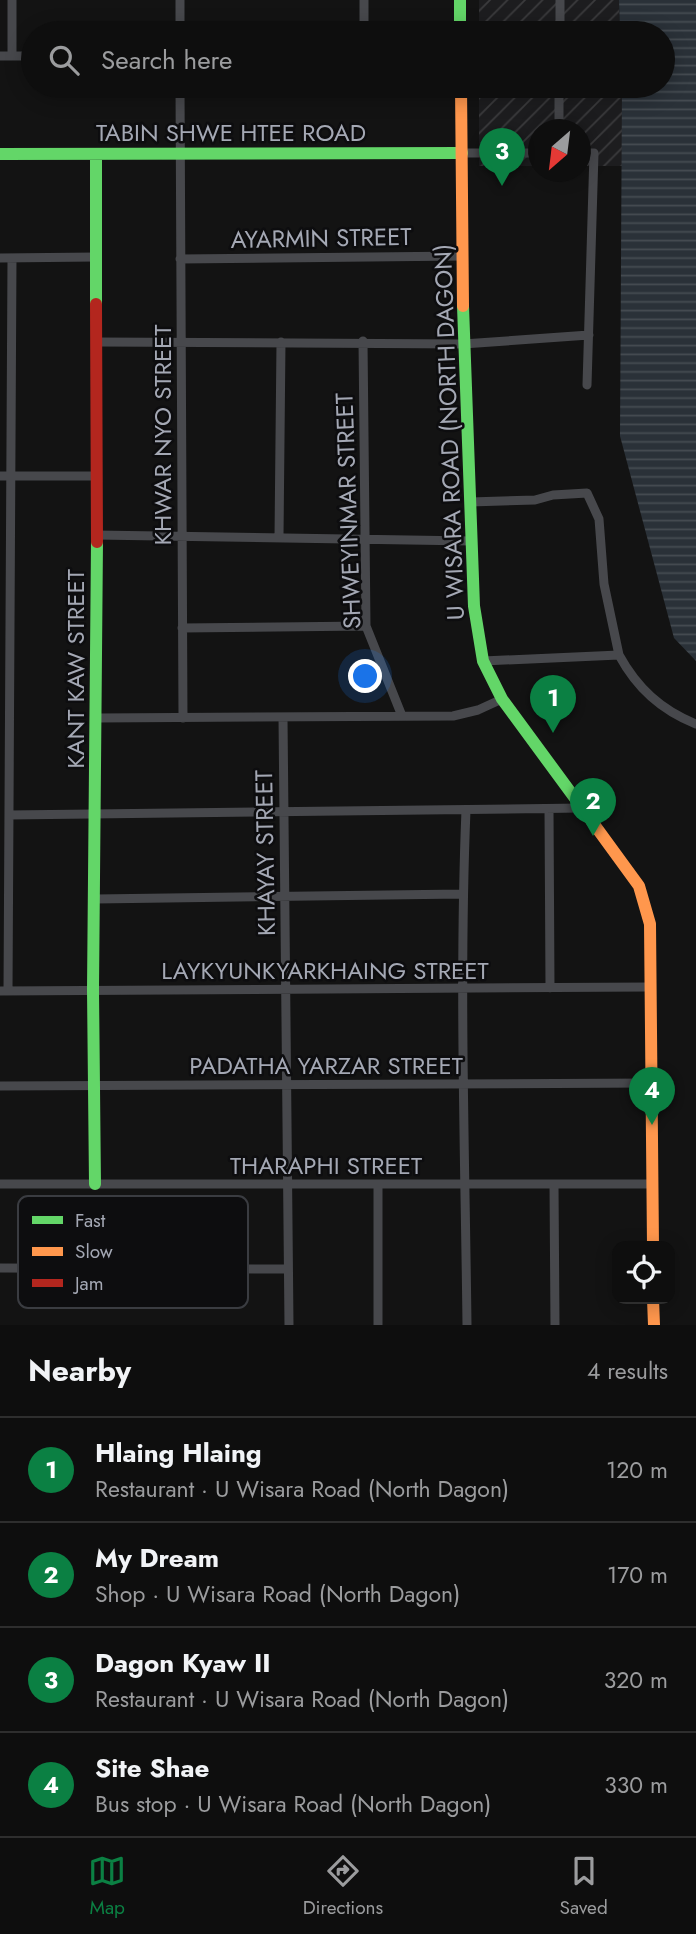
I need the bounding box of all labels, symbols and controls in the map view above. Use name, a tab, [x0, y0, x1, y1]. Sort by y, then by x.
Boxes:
search box	[21, 21, 675, 98]
icon: search	[45, 41, 83, 79]
text: Search here	[101, 41, 233, 79]
street label: TABIN SHWE HTEE ROAD	[96, 115, 366, 150]
north arrow	[528, 119, 591, 182]
pin: 3	[479, 128, 525, 186]
street label: AYARMIN STREET	[230, 219, 412, 257]
street label: U WISARA ROAD (NORTH DAGON)	[425, 243, 473, 621]
street label: KHWAR NYO STREET	[145, 325, 180, 545]
street label: SHWEYINMAR STREET	[326, 392, 370, 630]
street label: KANT KAW STREET	[58, 569, 93, 769]
your location	[348, 659, 382, 693]
pin: 1	[530, 675, 576, 733]
street label: KHAYAY STREET	[246, 770, 284, 936]
pin: 2	[570, 778, 616, 836]
street label: LAYKYUNKYARKHAING STREET	[161, 953, 489, 988]
street label: PADATHA YARZAR STREET	[189, 1048, 463, 1083]
pin: 4	[629, 1067, 675, 1125]
street label: THARAPHI STREET	[230, 1148, 422, 1183]
legend	[18, 1196, 248, 1308]
text: Fast	[75, 1207, 106, 1234]
text: Slow	[75, 1238, 113, 1265]
map controls	[612, 1241, 675, 1304]
button: locate	[612, 1241, 675, 1304]
text: Jam	[72, 1270, 104, 1297]
text: Nearby	[28, 1349, 131, 1392]
text: 4 results	[587, 1354, 668, 1388]
text: Hlaing Hlaing	[95, 1434, 262, 1472]
text: 1	[45, 1453, 57, 1487]
text: 120 m	[606, 1453, 668, 1487]
text: Restaurant · U Wisara Road (North Dagon)	[95, 1472, 509, 1506]
text: My Dream	[95, 1539, 219, 1577]
text: 2	[43, 1558, 59, 1592]
text: 170 m	[607, 1558, 668, 1592]
text: Shop · U Wisara Road (North Dagon)	[95, 1577, 460, 1611]
text: Dagon Kyaw II	[95, 1644, 271, 1682]
text: 3	[44, 1663, 58, 1697]
text: 320 m	[604, 1663, 668, 1697]
text: Restaurant · U Wisara Road (North Dagon)	[95, 1682, 509, 1716]
text: Site Shae	[95, 1749, 209, 1787]
text: 4	[43, 1768, 59, 1802]
text: 330 m	[604, 1768, 668, 1802]
text: Bus stop · U Wisara Road (North Dagon)	[95, 1787, 491, 1821]
tab: Map	[88, 1852, 126, 1921]
tab: Directions	[303, 1852, 383, 1921]
tab: Saved	[560, 1852, 608, 1921]

